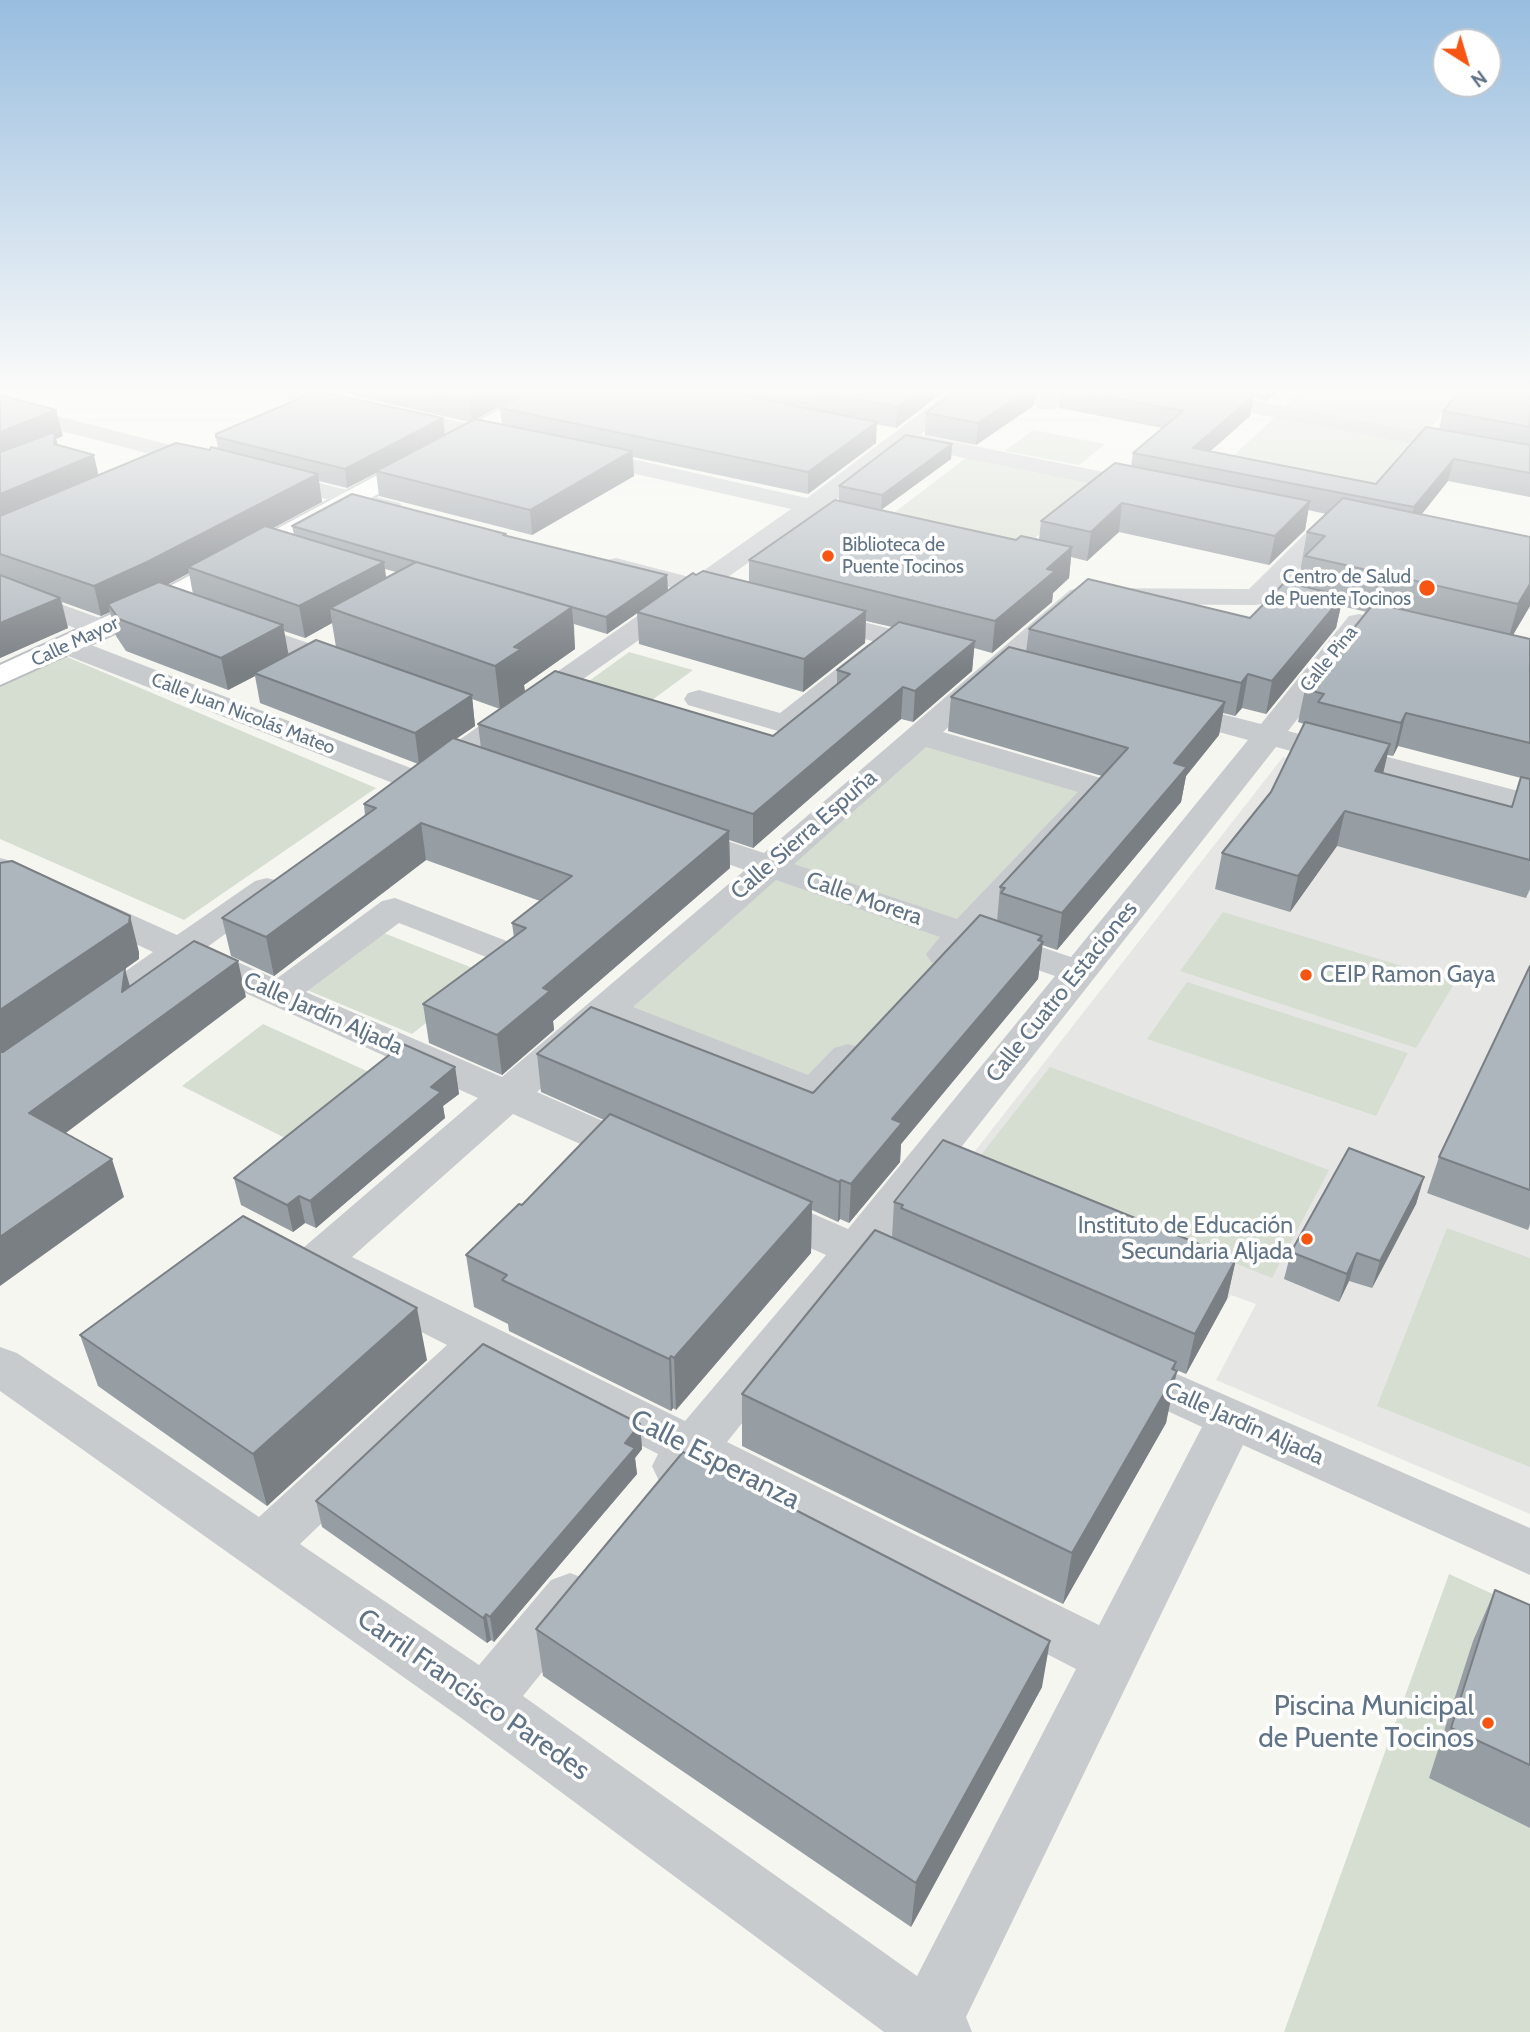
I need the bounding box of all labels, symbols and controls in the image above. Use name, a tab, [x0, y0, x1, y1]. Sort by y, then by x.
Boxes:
north arrow	[1432, 28, 1502, 98]
text: N	[1466, 65, 1491, 92]
place label: Biblioteca de Puente Tocinos	[842, 534, 964, 578]
marker: Biblioteca de Puente Tocinos	[820, 548, 836, 564]
place label: Centro de Salud de Puente Tocinos	[1265, 566, 1411, 610]
marker: Centro de Salud de Puente Tocinos	[1417, 578, 1437, 598]
street label: Calle Mayor	[28, 612, 122, 672]
street label: Calle Pina	[1296, 621, 1362, 697]
street label: Calle Juan Nicolás Mateo	[148, 668, 338, 760]
street label: Calle Sierra Espuña	[725, 764, 883, 906]
street label: Calle Morera	[802, 866, 926, 932]
street label: Calle Cuatro Estaciones	[980, 896, 1144, 1088]
place label: CEIP Ramon Gaya	[1320, 961, 1495, 989]
street label: Calle Jardín Aljada	[239, 967, 407, 1061]
marker: CEIP Ramon Gaya	[1298, 967, 1314, 983]
place label: Instituto de Educación Secundaria Aljada	[1078, 1212, 1293, 1266]
marker: Instituto de Educación Secundaria Aljada	[1299, 1231, 1315, 1247]
street label: Calle Jardín Aljada	[1160, 1377, 1328, 1471]
street label: Calle Esperanza	[625, 1403, 805, 1517]
street label: Carril Francisco Paredes	[350, 1602, 596, 1788]
place label: Piscina Municipal de Puente Tocinos	[1258, 1690, 1474, 1756]
marker: Piscina Municipal de Puente Tocinos	[1480, 1715, 1496, 1731]

